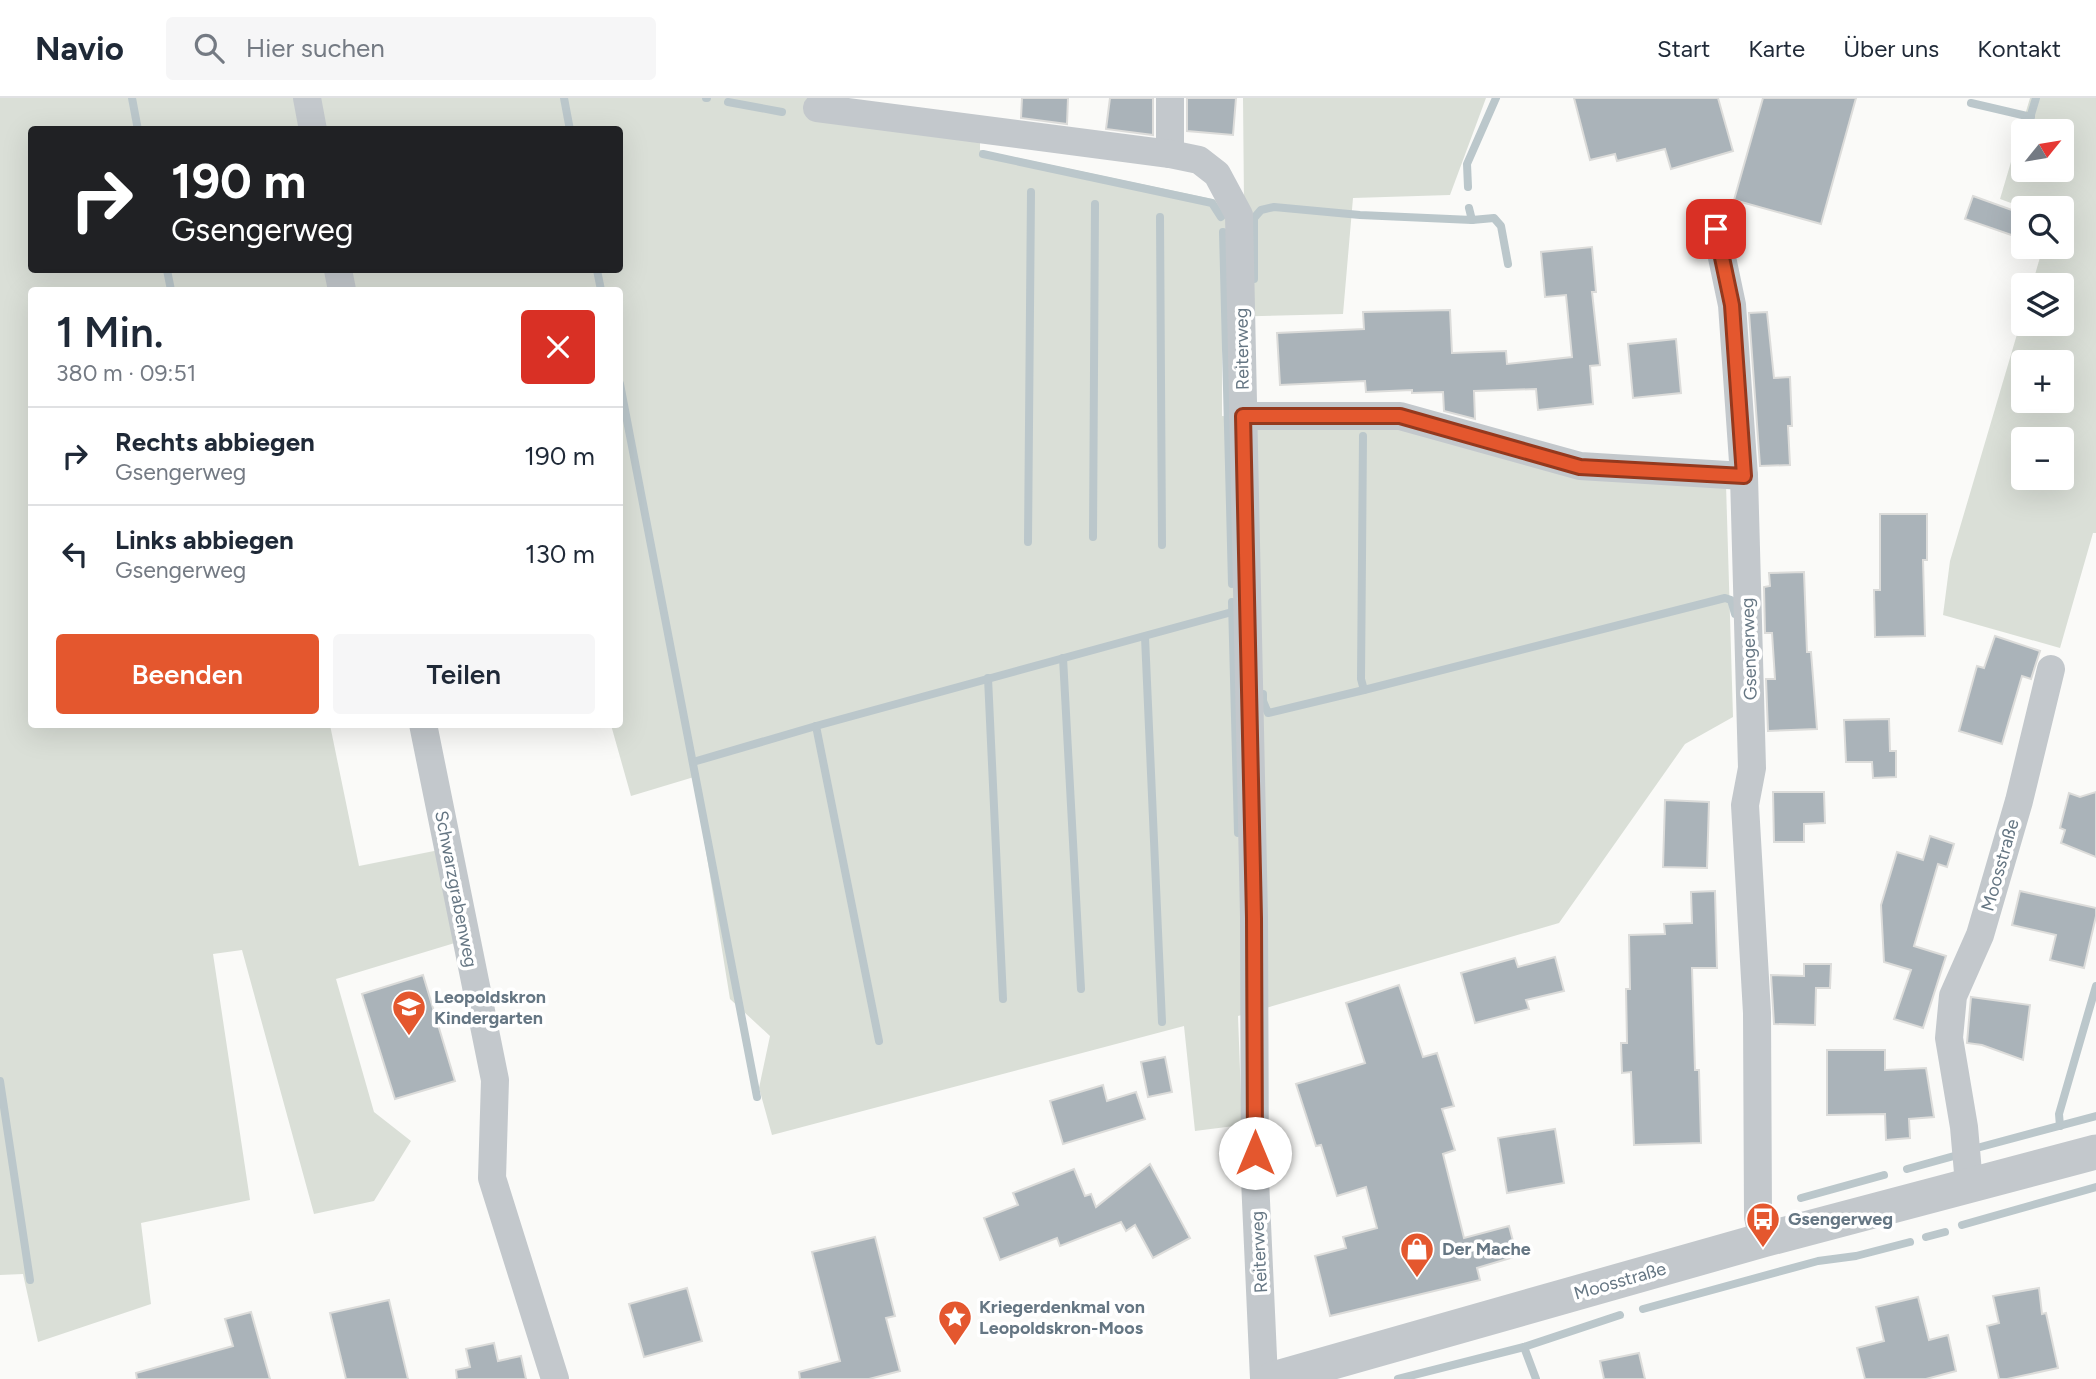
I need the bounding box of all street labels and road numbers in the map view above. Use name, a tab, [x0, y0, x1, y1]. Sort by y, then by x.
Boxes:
street label: Reiterweg	[1230, 308, 1254, 390]
street label: Gsengerweg	[1736, 597, 1762, 701]
street label: Schwarzgrabenweg	[430, 809, 482, 969]
street label: Moosstraße	[1976, 816, 2024, 914]
street label: Reiterweg	[1246, 1210, 1272, 1294]
street label: Moosstraße	[1571, 1257, 1669, 1305]

